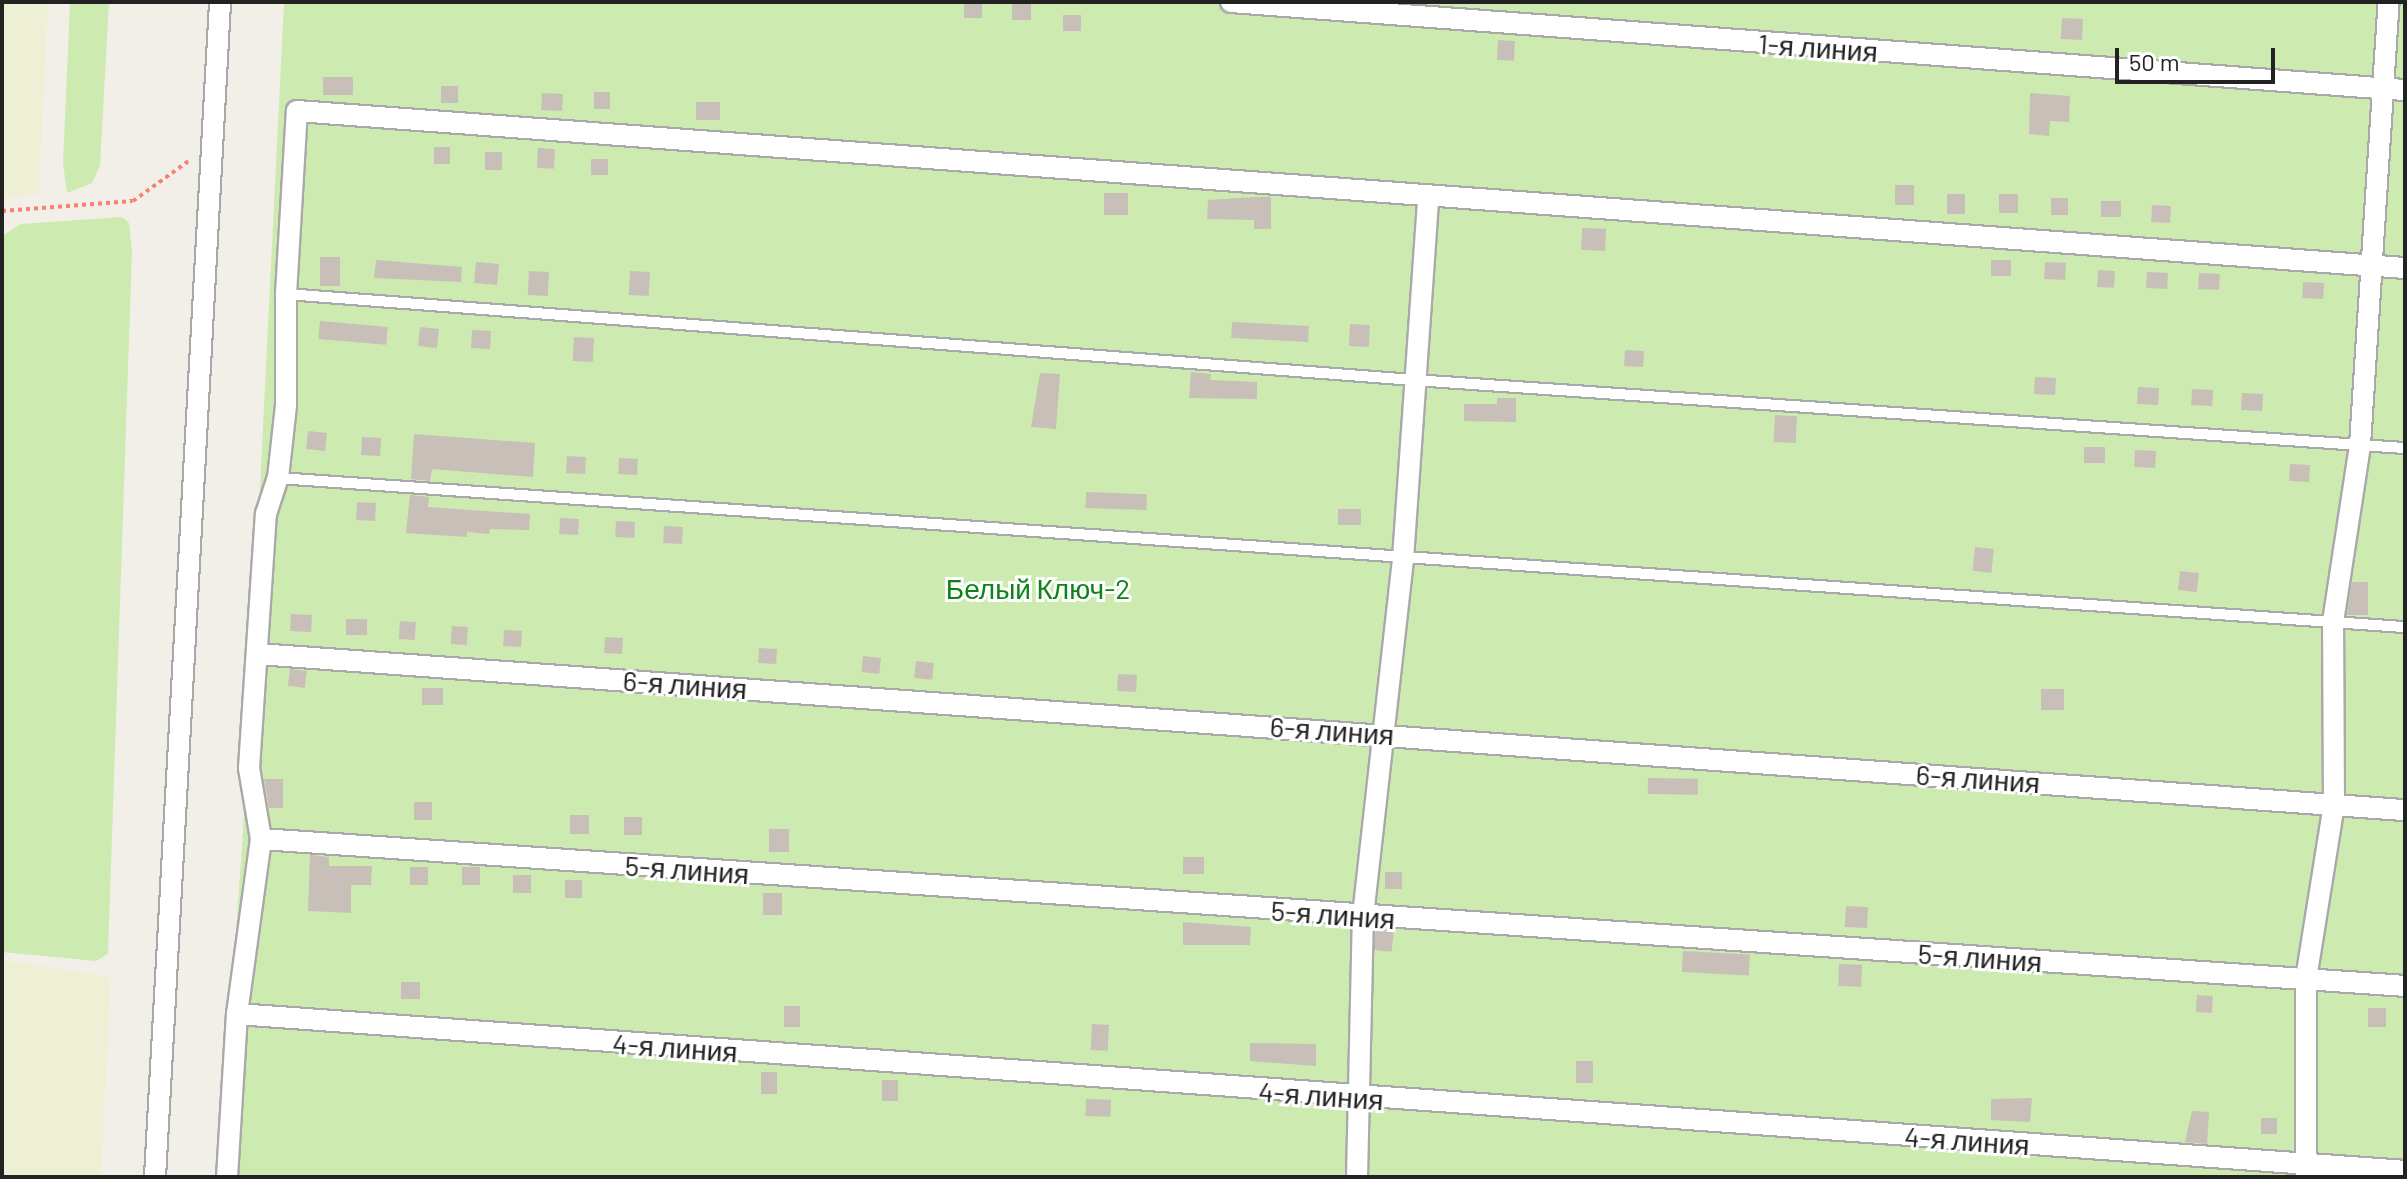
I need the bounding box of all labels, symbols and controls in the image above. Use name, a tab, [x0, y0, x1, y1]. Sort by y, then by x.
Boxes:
street label: 1-я линия	[1757, 26, 1879, 68]
scale bar	[2119, 32, 2279, 82]
text: 50 m	[2129, 47, 2180, 76]
park label: Белый Ключ-2	[946, 571, 1130, 605]
street label: 6-я линия	[622, 663, 748, 705]
street label: 6-я линия	[1269, 709, 1395, 751]
street label: 6-я линия	[1915, 757, 2041, 799]
street label: 5-я линия	[624, 848, 750, 890]
street label: 5-я линия	[1270, 893, 1396, 935]
street label: 5-я линия	[1917, 936, 2043, 978]
street label: 4-я линия	[611, 1026, 739, 1068]
street label: 4-я линия	[1257, 1074, 1385, 1116]
street label: 4-я линия	[1903, 1119, 2031, 1161]

